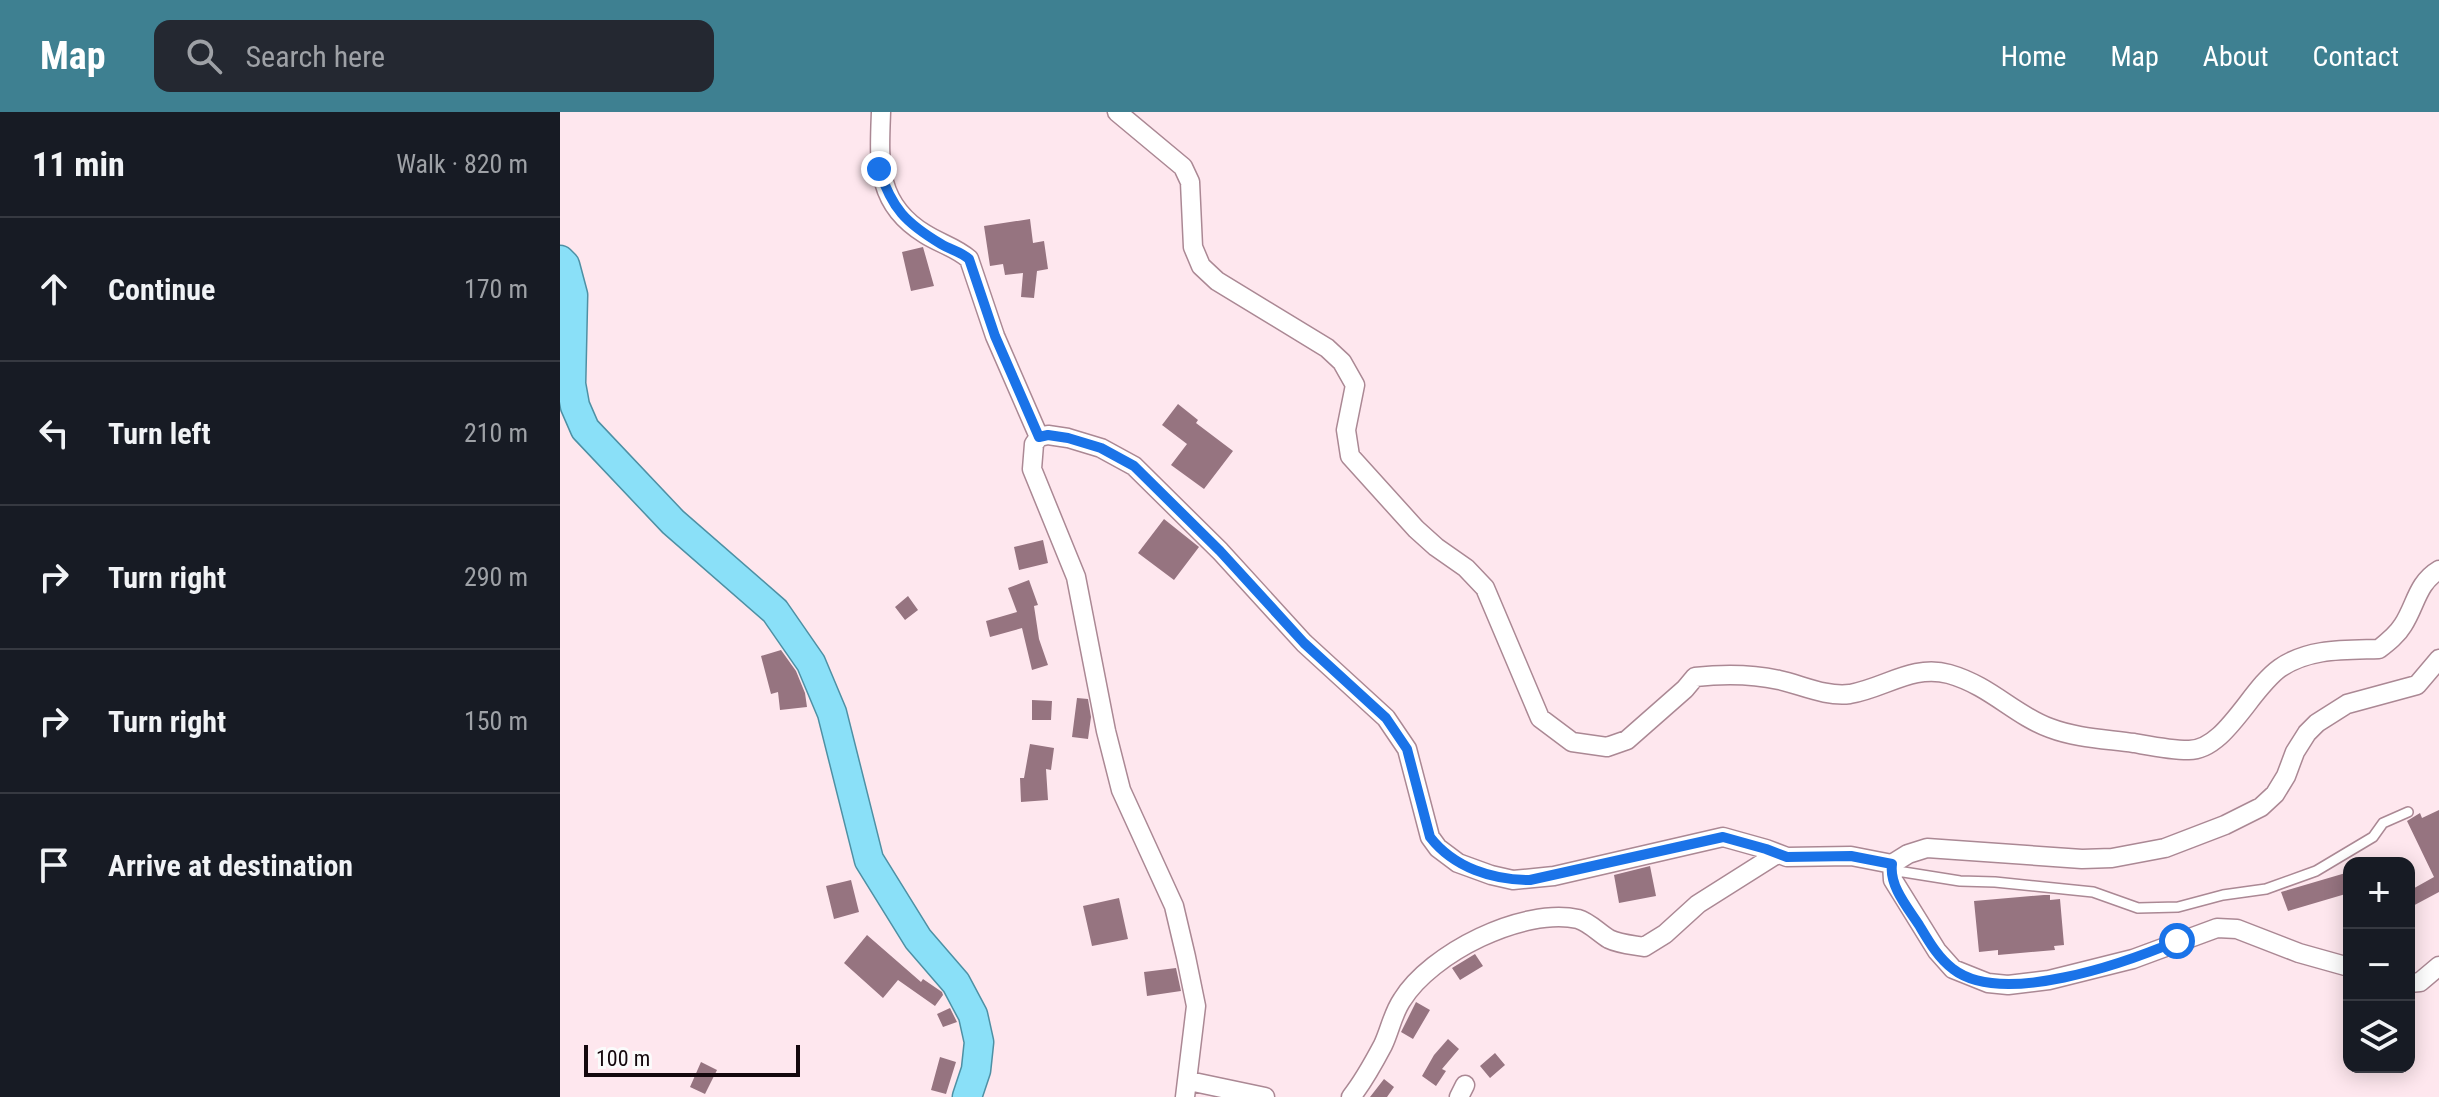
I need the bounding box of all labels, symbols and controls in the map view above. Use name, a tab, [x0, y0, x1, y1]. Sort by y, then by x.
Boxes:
search box	[154, 20, 714, 92]
text: Map	[40, 34, 106, 78]
icon: search	[182, 34, 226, 78]
text: Search here	[246, 39, 385, 74]
text: Home	[2001, 40, 2066, 73]
text: Map	[2110, 40, 2159, 73]
text: About	[2203, 40, 2269, 73]
text: Contact	[2313, 40, 2399, 73]
text: 11 min	[32, 144, 125, 184]
text: Walk · 820 m	[396, 149, 528, 179]
route end	[861, 151, 897, 187]
icon: ahead	[32, 267, 76, 311]
text: Continue	[108, 272, 215, 307]
text: 170 m	[464, 274, 528, 304]
icon: left	[32, 411, 76, 455]
text: Turn left	[108, 416, 211, 451]
text: 210 m	[464, 418, 528, 448]
icon: right	[32, 555, 76, 599]
text: Turn right	[108, 560, 226, 595]
text: 290 m	[464, 562, 528, 592]
icon: right	[32, 699, 76, 743]
text: Turn right	[108, 704, 226, 739]
text: 150 m	[464, 706, 528, 736]
icon: arrive	[32, 843, 76, 887]
text: Arrive at destination	[108, 848, 353, 883]
map controls	[2343, 857, 2415, 1073]
button: +	[2343, 857, 2415, 929]
route start	[2159, 923, 2195, 959]
button: −	[2343, 929, 2415, 1001]
button: layers	[2343, 1001, 2415, 1073]
scale bar	[584, 1041, 800, 1077]
text: 100 m	[596, 1046, 650, 1071]

